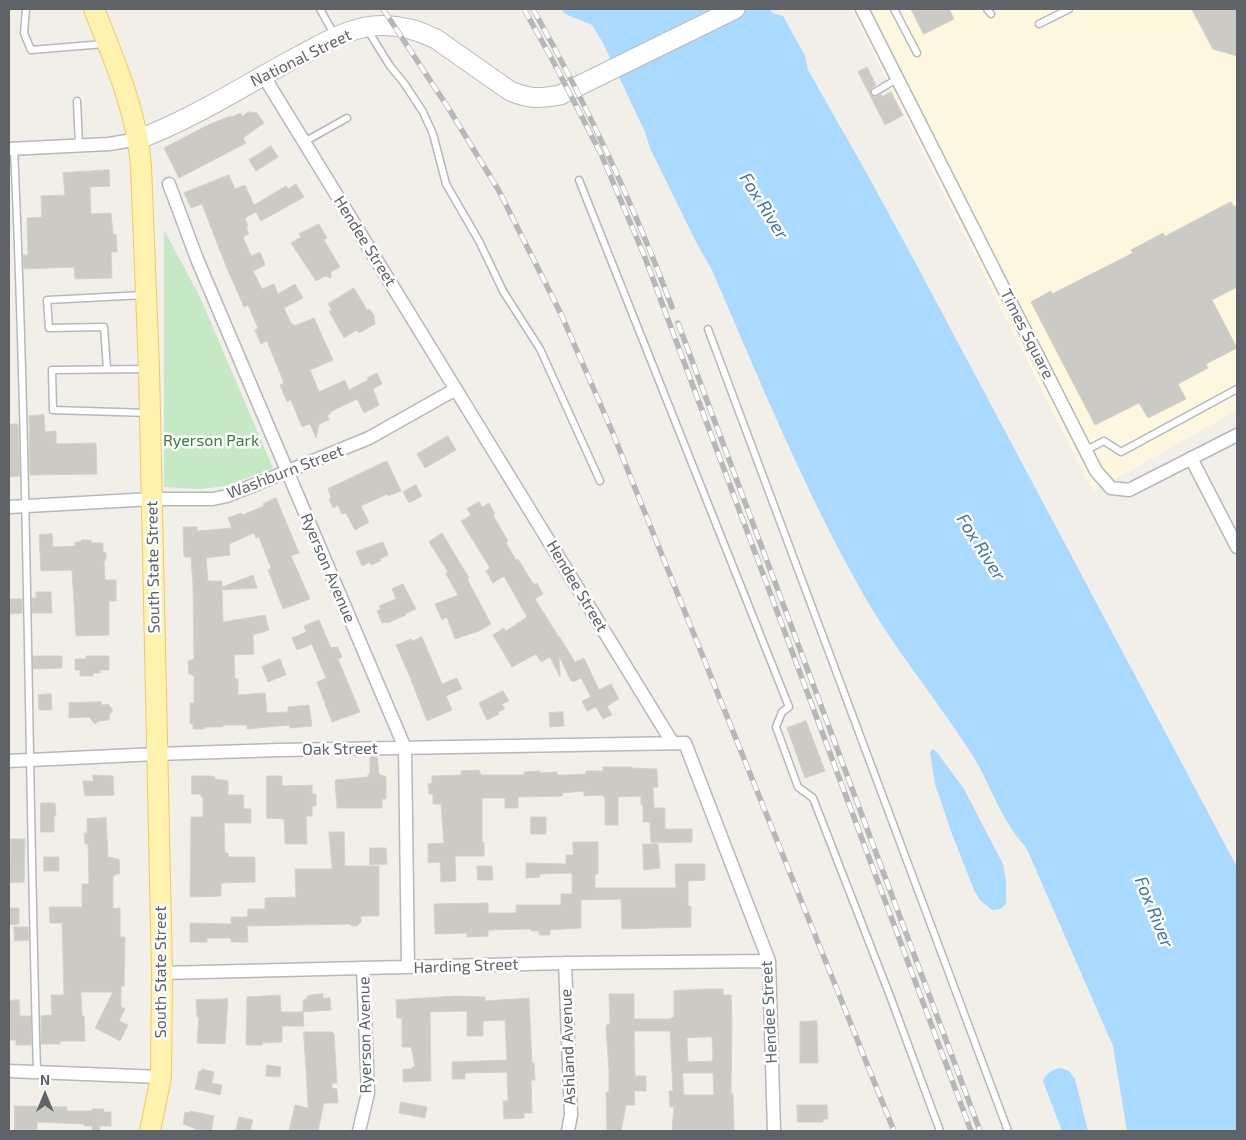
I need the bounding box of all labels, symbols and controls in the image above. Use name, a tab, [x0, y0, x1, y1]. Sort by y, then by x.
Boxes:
street label: National Street	[247, 25, 355, 91]
water label: Fox River	[735, 169, 793, 243]
street label: Hendee Street	[330, 192, 400, 290]
street label: Times Square	[996, 286, 1058, 382]
park label: Ryerson Park	[163, 431, 259, 451]
street label: Washburn Street	[224, 441, 346, 503]
street label: South State Street	[142, 501, 164, 633]
street label: Ryerson Avenue	[296, 510, 360, 626]
water label: Fox River	[952, 510, 1010, 584]
street label: Hendee Street	[542, 537, 612, 635]
street label: Oak Street	[302, 739, 378, 759]
water label: Fox River	[1130, 873, 1178, 951]
street label: South State Street	[151, 906, 171, 1038]
street label: Harding Street	[413, 955, 519, 977]
street label: Hendee Street	[757, 960, 781, 1064]
street label: Ryerson Avenue	[354, 976, 376, 1094]
street label: Ashland Avenue	[556, 988, 580, 1106]
north arrow	[20, 1070, 70, 1120]
text: N	[40, 1071, 50, 1088]

